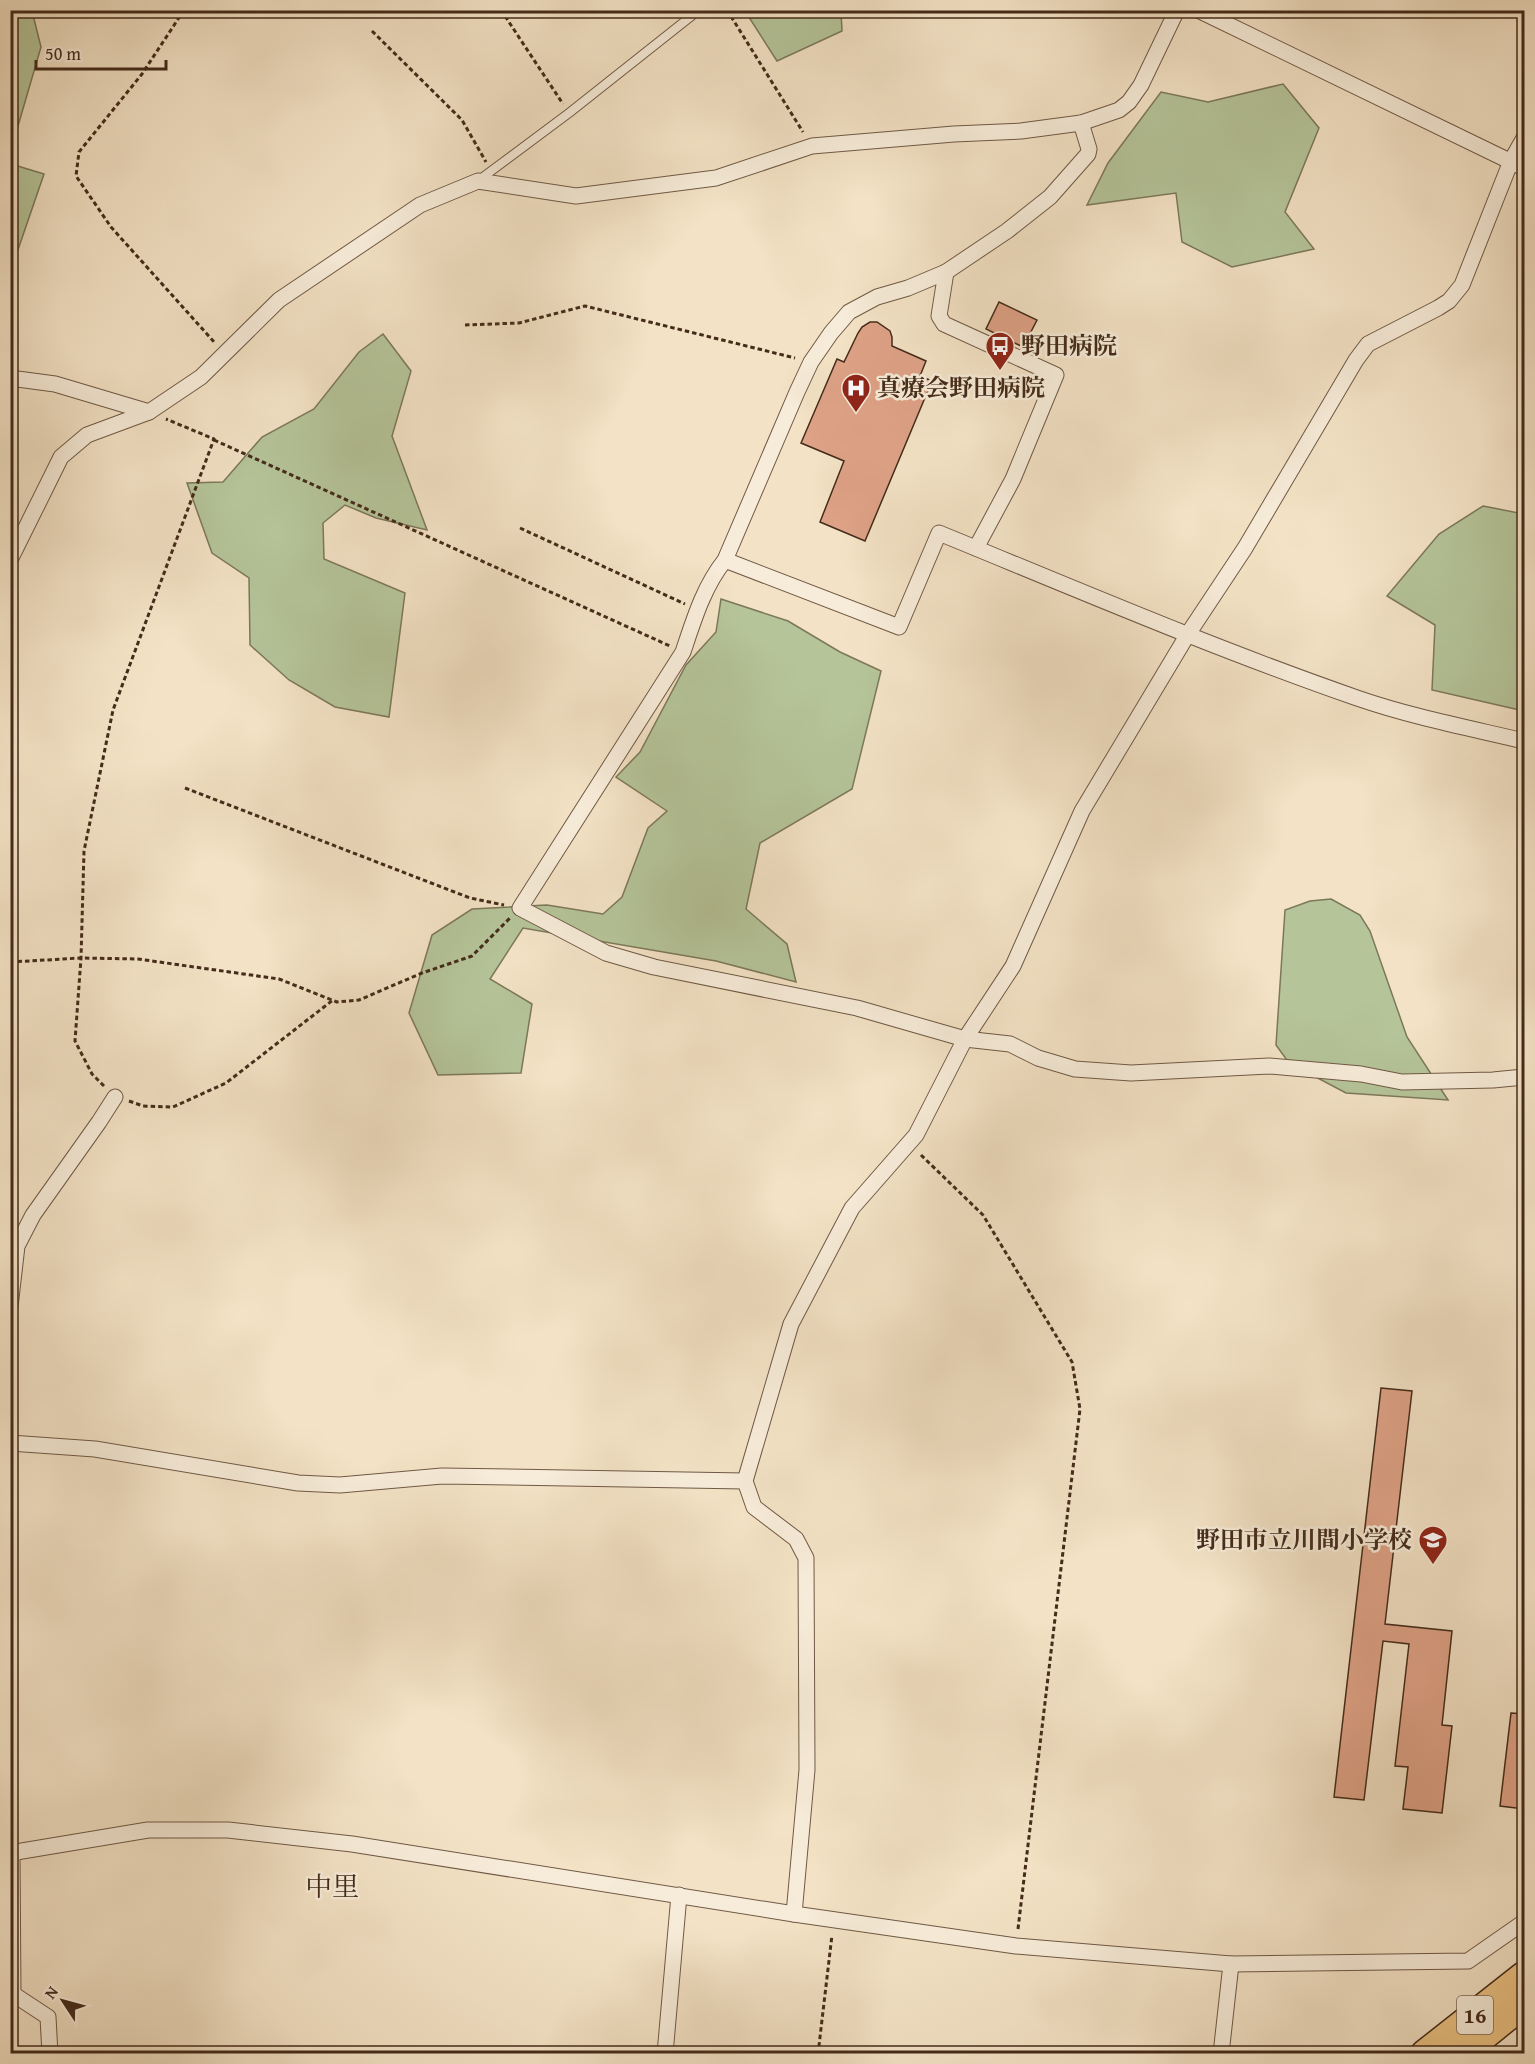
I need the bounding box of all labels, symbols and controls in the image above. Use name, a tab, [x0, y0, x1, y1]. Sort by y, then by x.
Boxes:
scale bar	[36, 33, 166, 71]
text: 50 m	[45, 40, 81, 67]
place label: 野田病院	[1021, 328, 1117, 363]
bus stop icon: 野田病院	[984, 330, 1016, 372]
place label: 真療会野田病院	[877, 370, 1045, 405]
hospital icon: 真療会野田病院	[840, 372, 872, 414]
place label: 野田市立川間小学校	[1196, 1522, 1412, 1557]
school or university icon: 野田市立川間小学校	[1417, 1524, 1449, 1566]
district label: 中里	[305, 1866, 359, 1906]
north arrow	[33, 1971, 93, 2031]
text: N	[38, 1981, 64, 2004]
road number: 16	[1457, 1996, 1493, 2034]

